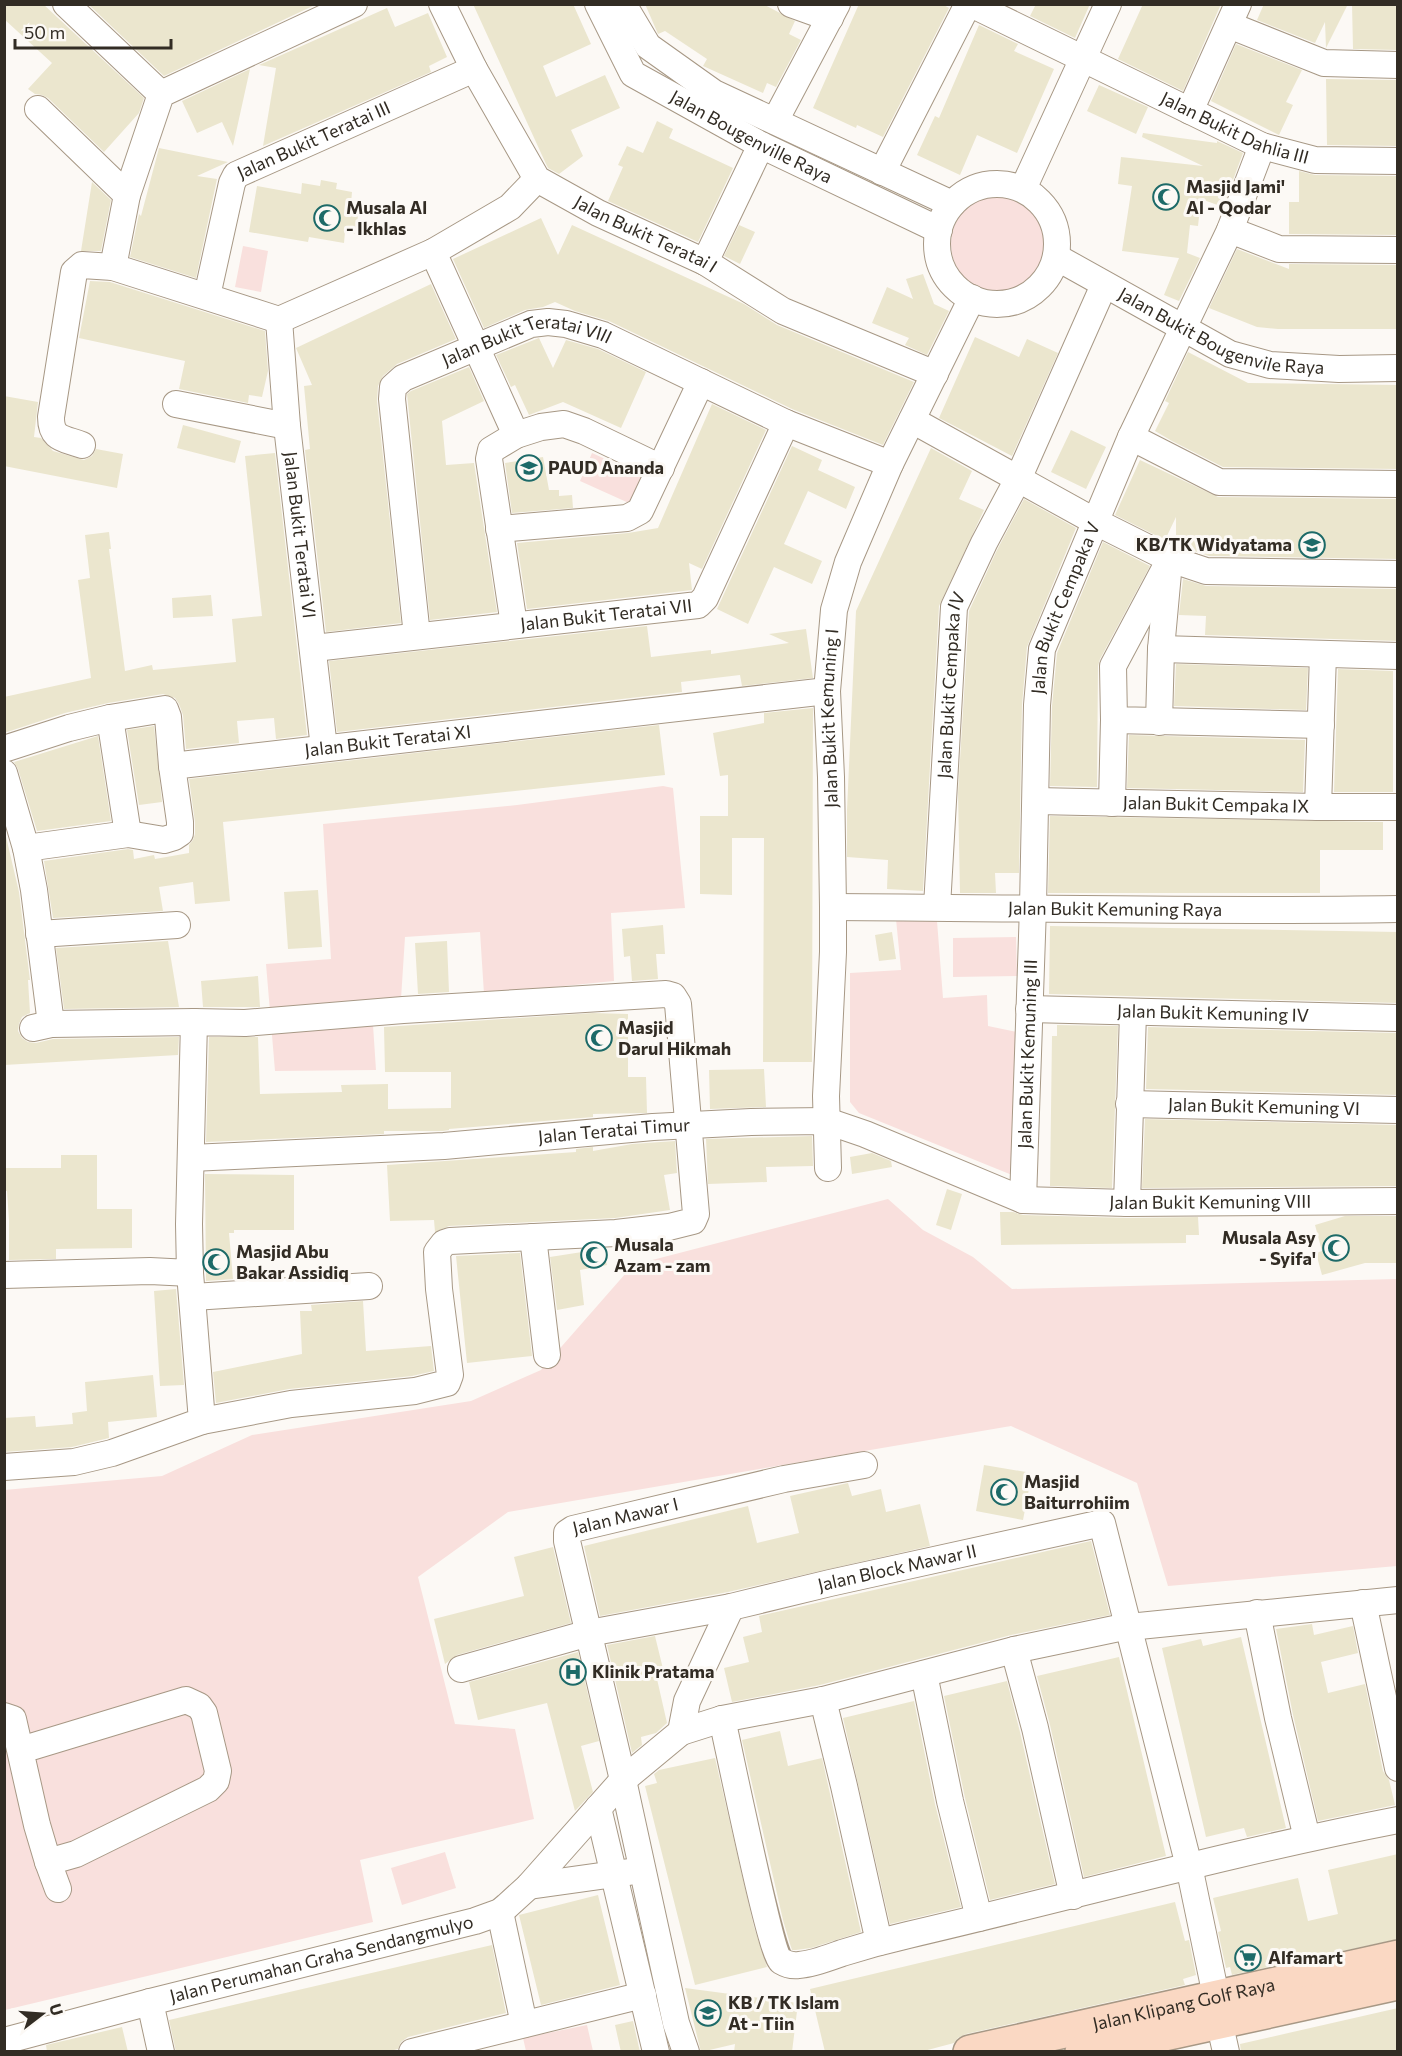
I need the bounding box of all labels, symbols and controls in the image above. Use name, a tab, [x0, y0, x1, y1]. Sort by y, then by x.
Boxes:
scale bar	[15, 12, 171, 50]
text: 50 m	[24, 21, 65, 43]
street label: Jalan Bougenville Raya	[666, 85, 836, 187]
street label: Jalan Bukit Dahlia III	[1157, 86, 1311, 168]
street label: Jalan Bukit Teratai III	[233, 96, 394, 183]
place label: Masjid Jami' Al - Qodar	[1186, 175, 1285, 218]
mosque icon: Masjid Jami' Al - Qodar	[1151, 182, 1181, 212]
street label: Jalan Bukit Teratai I	[571, 190, 722, 277]
place label: Musala Al - Ikhlas	[346, 196, 427, 239]
mosque icon: Musala Al - Ikhlas	[312, 203, 342, 233]
street label: Jalan Bukit Bougenvile Raya	[1115, 282, 1325, 378]
street label: Jalan Bukit Teratai VIII	[438, 310, 616, 370]
street label: Jalan Bukit Teratai VI	[280, 450, 321, 619]
school or university icon: PAUD Ananda	[514, 453, 544, 483]
place label: PAUD Ananda	[548, 456, 664, 478]
street label: Jalan Bukit Cempaka V	[1026, 518, 1104, 695]
school or university icon: KB/TK Widyatama	[1297, 530, 1327, 560]
place label: KB/TK Widyatama	[1136, 533, 1292, 555]
street label: Jalan Bukit Cempaka IV	[932, 588, 969, 779]
street label: Jalan Bukit Teratai VII	[519, 594, 693, 635]
street label: Jalan Bukit Kemuning I	[814, 628, 842, 808]
street label: Jalan Bukit Teratai XI	[303, 720, 472, 761]
street label: Jalan Bukit Cempaka IX	[1122, 791, 1310, 817]
street label: Jalan Bukit Kemuning Raya	[1008, 896, 1222, 920]
street label: Jalan Bukit Kemuning III	[1013, 959, 1041, 1149]
street label: Jalan Bukit Kemuning IV	[1117, 999, 1309, 1026]
place label: Masjid Darul Hikmah	[618, 1016, 731, 1059]
mosque icon: Masjid Darul Hikmah	[584, 1023, 614, 1053]
street label: Jalan Bukit Kemuning VI	[1168, 1093, 1360, 1119]
street label: Jalan Teratai Timur	[537, 1113, 691, 1147]
street label: Jalan Bukit Kemuning VIII	[1109, 1190, 1311, 1213]
place label: Musala Asy - Syifa'	[1222, 1226, 1316, 1269]
place label: Musala Azam - zam	[614, 1233, 710, 1276]
mosque icon: Musala Asy - Syifa'	[1321, 1233, 1351, 1263]
place label: Masjid Abu Bakar Assidiq	[236, 1240, 349, 1283]
mosque icon: Musala Azam - zam	[579, 1240, 609, 1270]
mosque icon: Masjid Abu Bakar Assidiq	[201, 1247, 231, 1277]
place label: Masjid Baiturrohiim	[1024, 1470, 1130, 1513]
mosque icon: Masjid Baiturrohiim	[989, 1477, 1019, 1507]
street label: Jalan Mawar I	[570, 1492, 680, 1539]
street label: Jalan Block Mawar II	[815, 1539, 979, 1596]
hospital icon: Klinik Pratama	[558, 1657, 588, 1687]
place label: Klinik Pratama	[592, 1660, 714, 1682]
street label: Jalan Perumahan Graha Sendangmulyo	[167, 1910, 475, 2007]
supermarket icon: Alfamart	[1233, 1943, 1263, 1973]
place label: Alfamart	[1268, 1946, 1343, 1968]
street label: Jalan Klipang Golf Raya	[1090, 1973, 1277, 2034]
north arrow	[12, 1984, 72, 2044]
place label: KB / TK Islam At - Tiin	[728, 1991, 839, 2034]
school or university icon: KB / TK Islam At - Tiin	[693, 1998, 723, 2028]
text: U	[46, 2001, 68, 2018]

